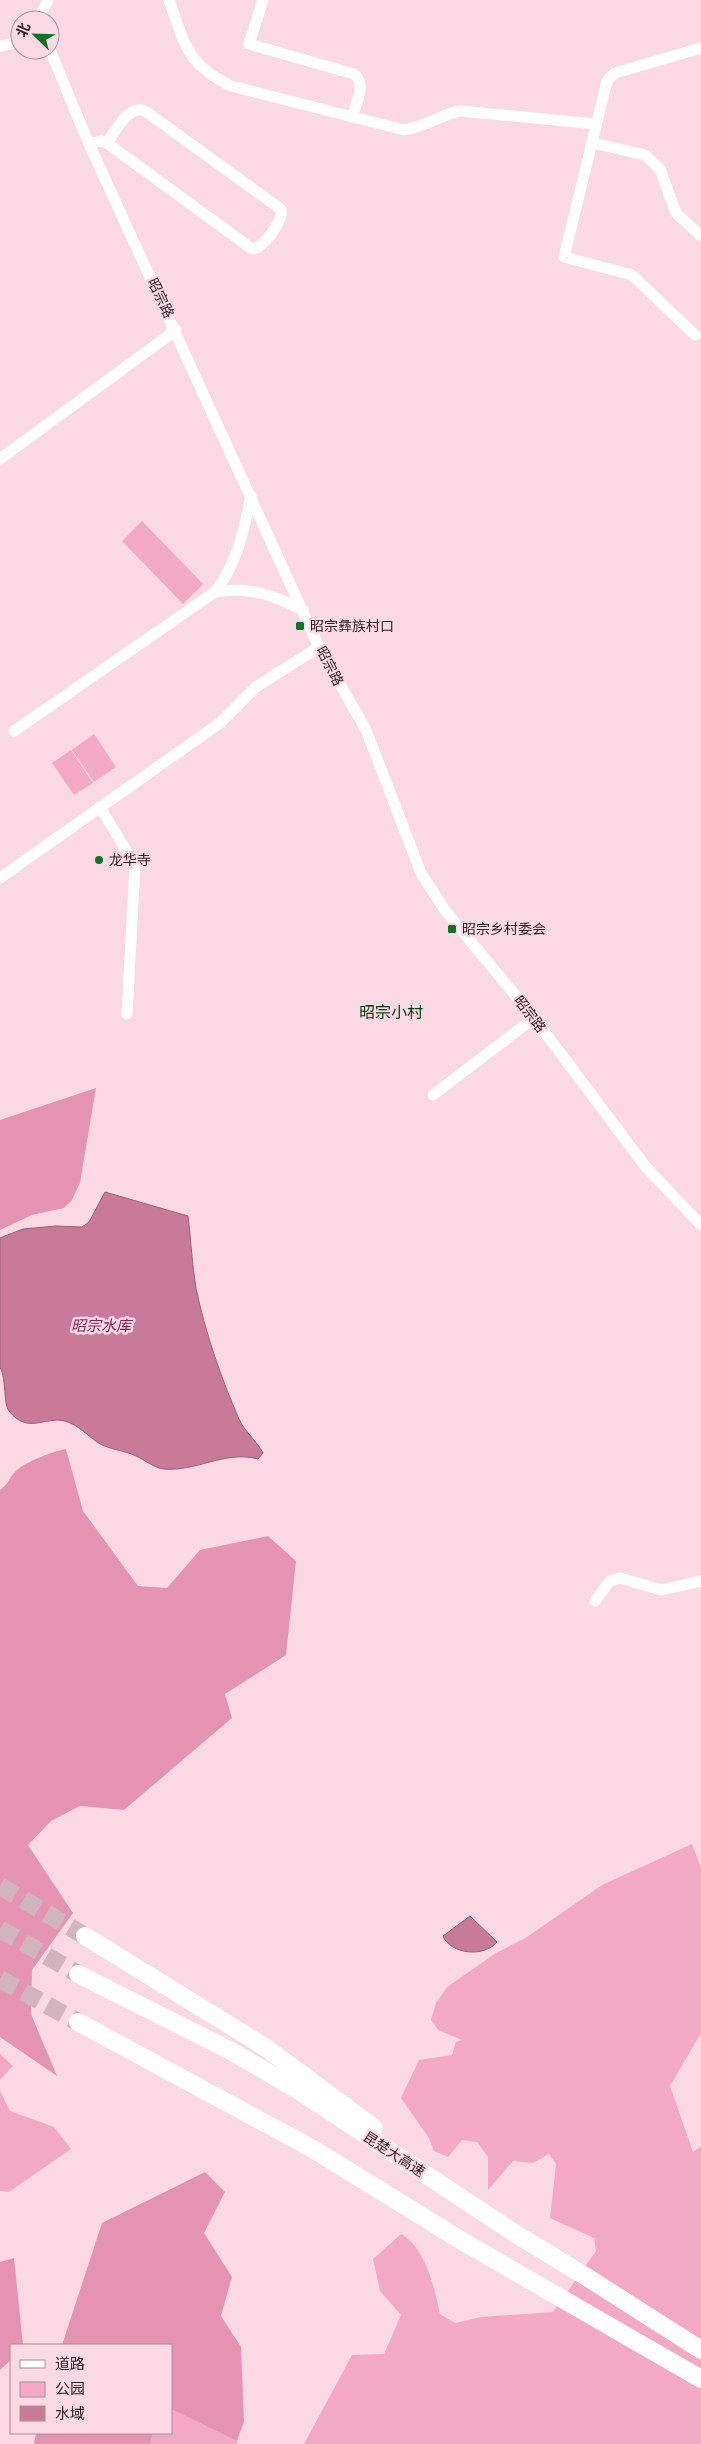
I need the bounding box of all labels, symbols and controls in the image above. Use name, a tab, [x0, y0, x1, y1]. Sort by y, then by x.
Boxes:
north arrow	[10, 10, 60, 60]
text: 北	[13, 20, 33, 39]
street label: 昭宗路	[145, 276, 177, 320]
place label: 昭宗彝族村口	[310, 618, 394, 634]
marker: 昭宗彝族村口	[294, 620, 306, 632]
street label: 昭宗路	[313, 644, 347, 688]
place label: 龙华寺	[109, 852, 151, 868]
marker: 龙华寺	[93, 854, 105, 866]
place label: 昭宗乡村委会	[462, 921, 546, 937]
marker: 昭宗乡村委会	[446, 923, 458, 935]
street label: 昭宗路	[511, 993, 549, 1035]
district label: 昭宗小村	[359, 1003, 423, 1022]
water label: 昭宗水库	[71, 1317, 134, 1335]
street label: 昆楚大高速	[360, 2128, 428, 2180]
legend	[10, 2344, 172, 2434]
text: 道路	[55, 2355, 85, 2373]
text: 公园	[55, 2380, 85, 2398]
text: 水域	[55, 2405, 85, 2423]

